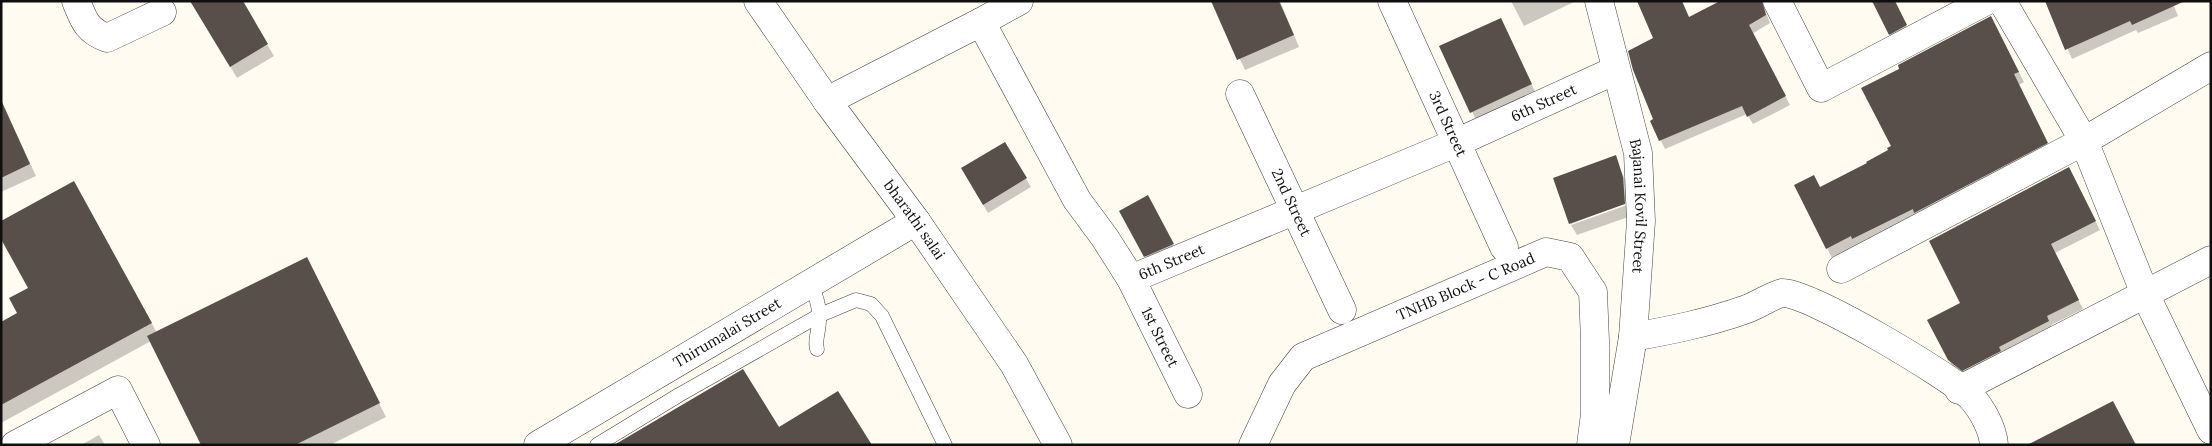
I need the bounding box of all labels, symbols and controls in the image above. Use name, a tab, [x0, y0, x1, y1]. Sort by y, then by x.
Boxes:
street label: 6th Street	[1508, 79, 1580, 126]
street label: 3rd Street	[1425, 88, 1472, 160]
street label: Bajanai Kovil Street	[1626, 137, 1651, 274]
street label: 2nd Street	[1268, 165, 1316, 239]
street label: bharathi salai	[880, 176, 950, 263]
street label: 6th Street	[1135, 239, 1207, 284]
street label: TNHB Block - C Road	[1393, 248, 1538, 324]
street label: Thirumalai Street	[670, 293, 785, 372]
street label: 1st Street	[1137, 304, 1183, 370]

